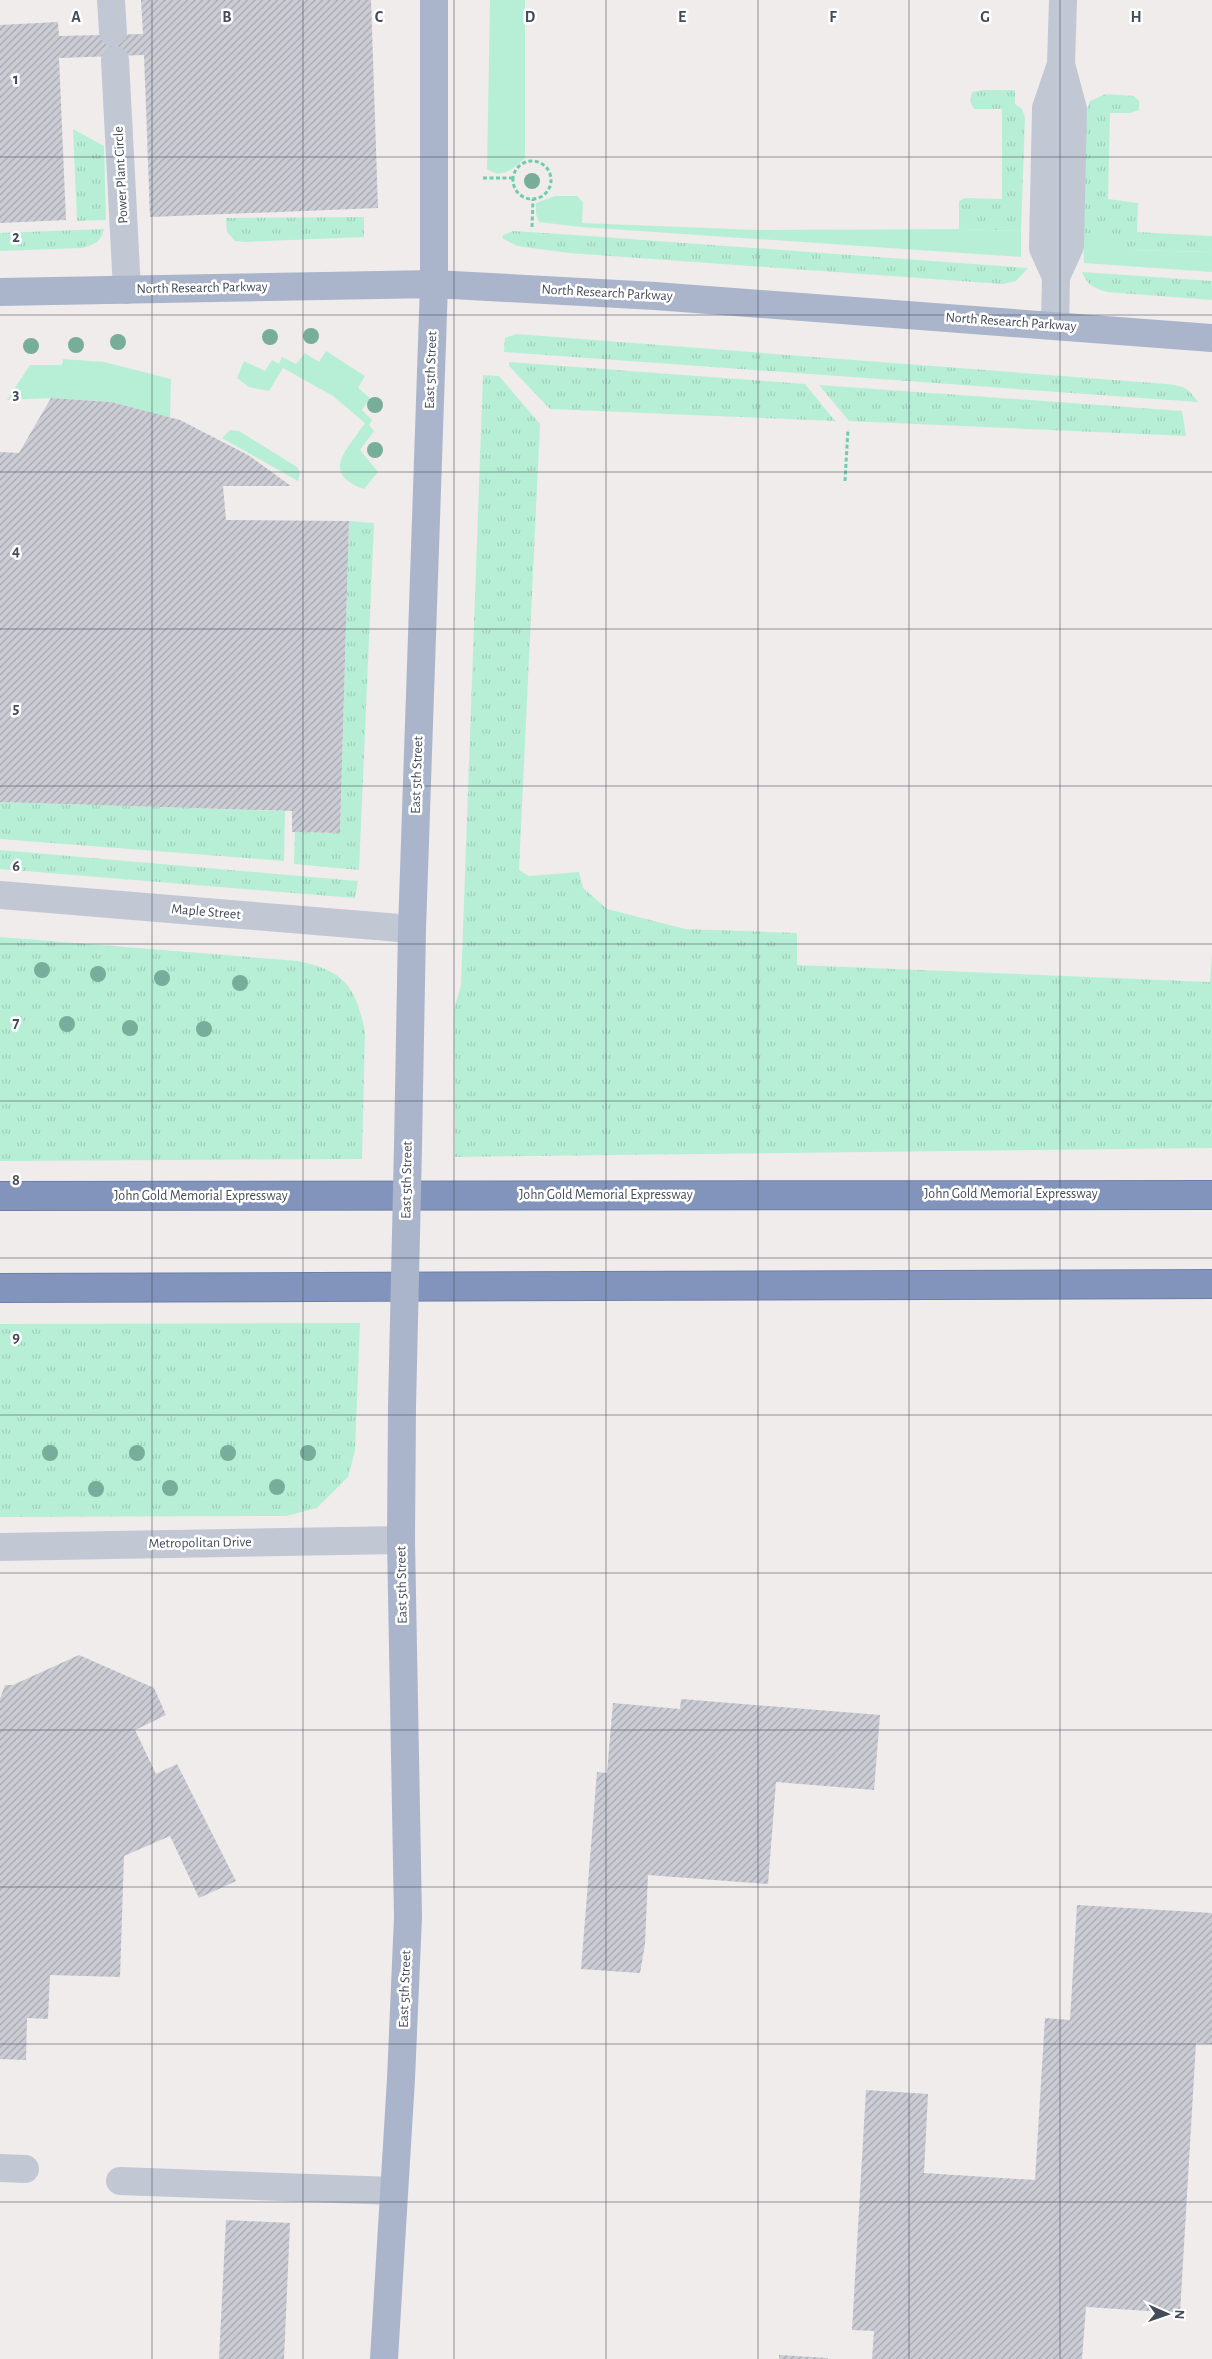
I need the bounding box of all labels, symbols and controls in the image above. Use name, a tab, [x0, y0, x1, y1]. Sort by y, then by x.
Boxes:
text: A	[71, 9, 81, 25]
text: B	[222, 9, 232, 25]
text: C	[375, 9, 384, 25]
text: D	[525, 9, 536, 25]
text: E	[678, 9, 686, 25]
text: F	[829, 9, 837, 25]
text: G	[980, 9, 990, 25]
text: H	[1130, 9, 1142, 25]
text: 1	[13, 71, 19, 87]
street label: Power Plant Circle	[111, 126, 131, 224]
text: 2	[12, 229, 20, 245]
street label: North Research Parkway	[136, 280, 268, 296]
street label: North Research Parkway	[541, 283, 673, 303]
street label: North Research Parkway	[945, 310, 1077, 334]
street label: East 5th Street	[423, 330, 439, 409]
text: 3	[13, 386, 20, 402]
text: 4	[12, 543, 20, 559]
text: 5	[13, 700, 20, 716]
street label: East 5th Street	[409, 735, 425, 814]
text: 6	[12, 858, 20, 874]
street label: Maple Street	[171, 902, 242, 922]
text: 7	[13, 1015, 20, 1031]
street label: East 5th Street	[399, 1140, 415, 1219]
text: 8	[12, 1172, 20, 1188]
street label: John Gold Memorial Expressway	[924, 1187, 1098, 1201]
street label: John Gold Memorial Expressway	[519, 1188, 693, 1202]
street label: John Gold Memorial Expressway	[114, 1189, 288, 1203]
text: 9	[12, 1329, 20, 1345]
street label: Metropolitan Drive	[148, 1535, 252, 1551]
street label: East 5th Street	[394, 1545, 410, 1624]
street label: East 5th Street	[397, 1949, 413, 2028]
north arrow	[1142, 2289, 1192, 2339]
text: N	[1172, 2309, 1186, 2320]

